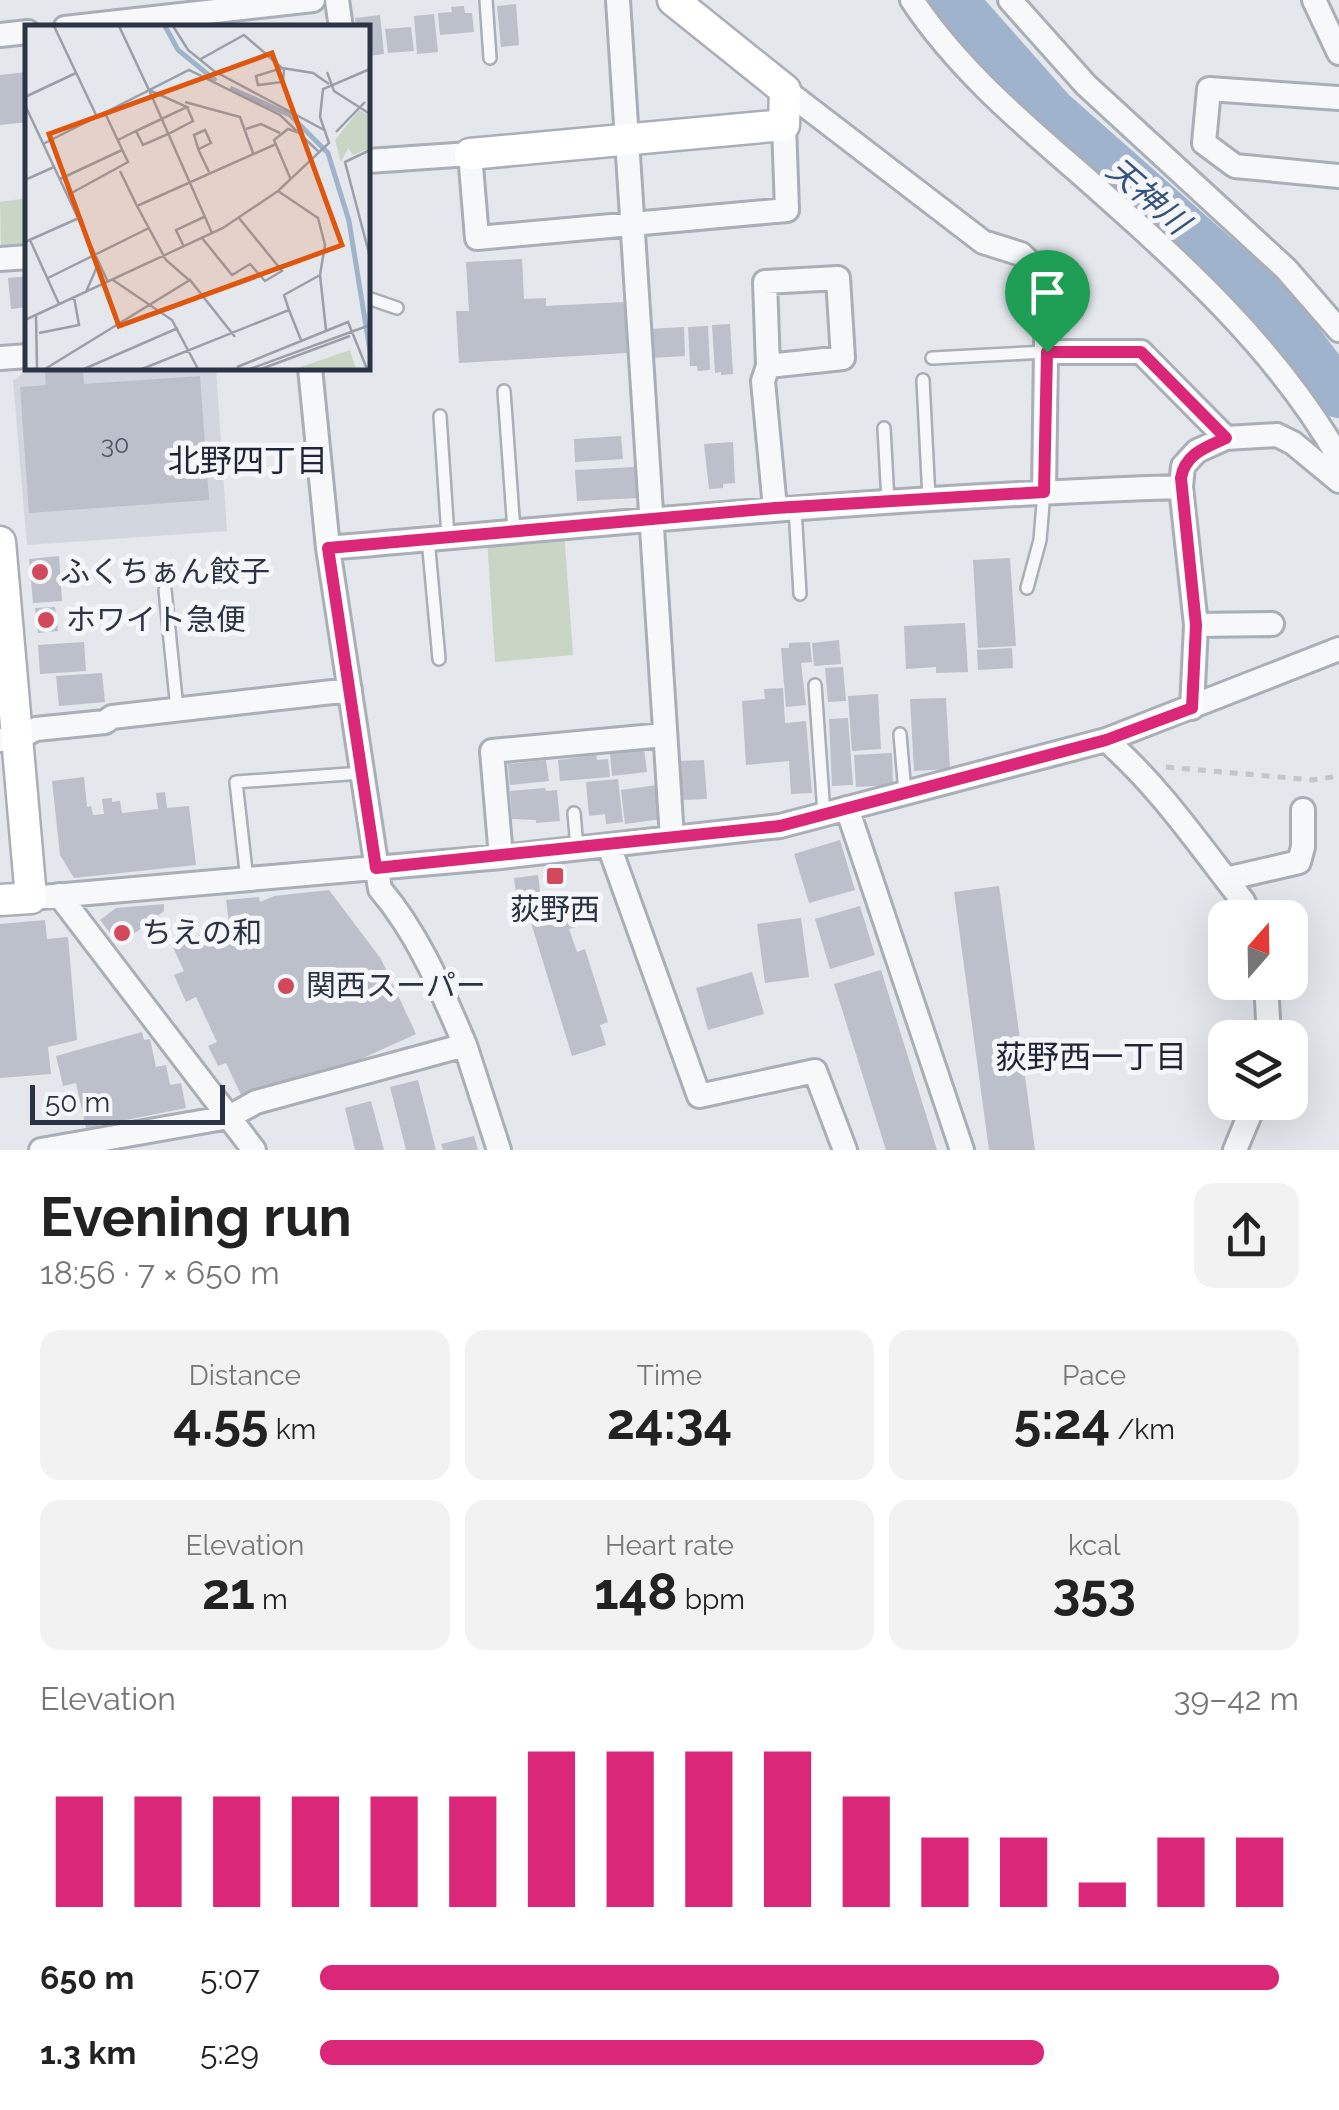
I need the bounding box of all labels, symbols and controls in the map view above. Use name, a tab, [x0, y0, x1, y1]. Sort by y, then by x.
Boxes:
inset map	[25, 25, 370, 370]
water label: 天神川	[1100, 150, 1199, 243]
pin	[1005, 250, 1090, 353]
icon: arrive	[1020, 265, 1075, 320]
house number: 30	[101, 429, 129, 459]
district label: 北野四丁目	[168, 442, 328, 479]
place label: ふくちぁん餃子	[60, 554, 270, 589]
marker: ふくちぁん餃子	[29, 561, 51, 583]
place label: ホワイト急便	[66, 602, 246, 637]
marker: ホワイト急便	[35, 609, 57, 631]
marker: 荻野西	[544, 865, 566, 887]
place label: 荻野西	[510, 892, 600, 927]
north arrow	[1208, 900, 1308, 1000]
map controls	[1208, 900, 1308, 1120]
place label: ちえの和	[142, 915, 262, 950]
marker: ちえの和	[111, 922, 133, 944]
place label: 関西スーパー	[306, 968, 486, 1003]
marker: 関西スーパー	[275, 975, 297, 997]
button: layers	[1208, 1020, 1308, 1120]
district label: 荻野西一丁目	[995, 1038, 1187, 1075]
scale bar	[30, 1080, 225, 1124]
text: 50 m	[45, 1086, 110, 1119]
button: share	[1194, 1183, 1299, 1288]
text: Evening run	[40, 1184, 352, 1249]
text: 18:56 · 7 × 650 m	[40, 1254, 280, 1291]
text: Distance	[189, 1359, 301, 1392]
text: Time	[637, 1359, 702, 1392]
text: Pace	[1062, 1359, 1126, 1392]
text: 4.55	[173, 1392, 269, 1451]
text: 24:34	[607, 1392, 732, 1451]
text: 5:24	[1013, 1392, 1110, 1451]
text: km	[269, 1413, 316, 1446]
text: /km	[1110, 1413, 1175, 1446]
text: Elevation	[185, 1529, 304, 1562]
text: Heart rate	[605, 1529, 734, 1562]
text: kcal	[1068, 1529, 1120, 1562]
text: 21	[202, 1562, 255, 1621]
text: 148	[594, 1562, 678, 1621]
text: 353	[1052, 1562, 1136, 1621]
text: m	[255, 1583, 288, 1616]
text: bpm	[678, 1583, 745, 1616]
text: Elevation	[40, 1680, 176, 1717]
text: 39–42 m	[1173, 1680, 1299, 1717]
text: 650 m	[40, 1959, 134, 1996]
text: 5:07	[200, 1959, 260, 1996]
text: 1.3 km	[40, 2034, 136, 2071]
text: 5:29	[200, 2034, 259, 2071]

